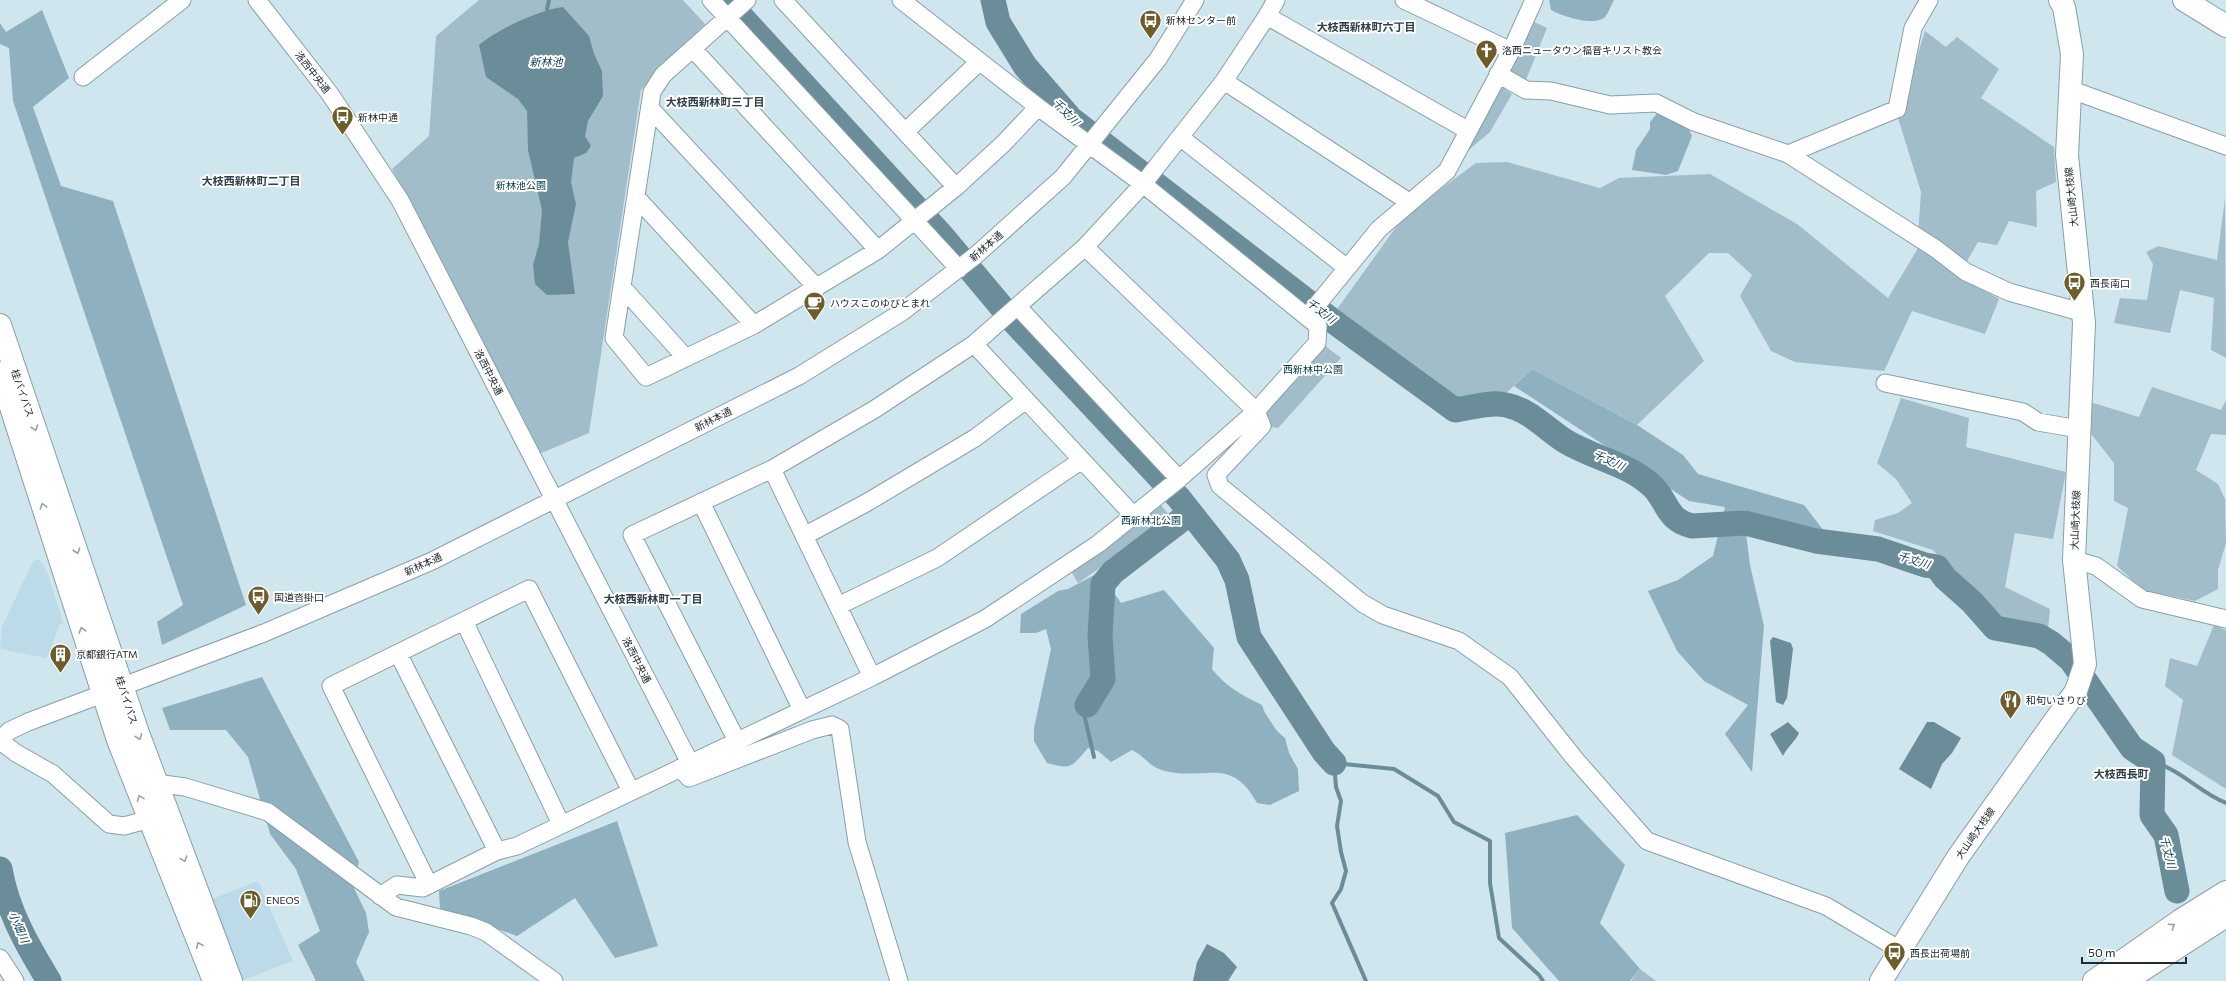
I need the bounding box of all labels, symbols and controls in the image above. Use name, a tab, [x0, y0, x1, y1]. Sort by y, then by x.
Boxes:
bus stop icon: 新林センター前	[1138, 7, 1164, 40]
place label: 新林センター前	[1166, 14, 1236, 26]
district label: 大枝西新林町六丁目	[1317, 20, 1416, 33]
church icon: 洛西ニュータウン福音キリスト教会	[1473, 37, 1499, 70]
place label: 洛西ニュータウン福音キリスト教会	[1502, 44, 1662, 56]
street label: 洛西中央通	[293, 49, 333, 95]
water label: 新林池	[530, 55, 563, 68]
district label: 大枝西新林町三丁目	[666, 95, 765, 108]
water label: 千丈川	[1050, 95, 1083, 129]
bus stop icon: 新林中通	[329, 104, 355, 137]
place label: 新林中通	[358, 111, 398, 123]
street label: 大山崎大枝線	[2062, 167, 2080, 227]
district label: 大枝西新林町二丁目	[202, 174, 301, 187]
park label: 新林池公園	[496, 179, 546, 191]
street label: 新林本通	[967, 228, 1005, 264]
bus stop icon: 西長南口	[2062, 270, 2088, 303]
place label: 西長南口	[2090, 277, 2130, 289]
cafe icon: ハウスこのゆびとまれ	[801, 290, 827, 323]
water label: 千丈川	[1304, 295, 1339, 326]
place label: ハウスこのゆびとまれ	[830, 297, 930, 309]
street label: 洛西中央通	[472, 347, 506, 397]
park label: 西新林中公園	[1283, 363, 1343, 375]
street label: 桂バイパス	[9, 367, 37, 419]
street label: 新林本通	[692, 405, 734, 433]
one-way arrow	[30, 425, 39, 432]
water label: 千丈川	[1592, 447, 1628, 473]
street label: 大山崎大枝線	[2068, 490, 2082, 550]
one-way arrow	[39, 503, 48, 510]
park label: 西新林北公園	[1121, 514, 1181, 526]
one-way arrow	[72, 548, 81, 555]
water label: 千丈川	[1896, 548, 1933, 571]
street label: 新林本通	[402, 550, 444, 578]
bus stop icon: 国道沓掛口	[245, 584, 271, 617]
place label: 国道沓掛口	[274, 591, 324, 603]
district label: 大枝西新林町一丁目	[604, 592, 703, 605]
one-way arrow	[78, 627, 87, 634]
street label: 洛西中央通	[620, 635, 654, 685]
building icon: 京都銀行ATM	[47, 641, 73, 674]
place label: 京都銀行ATM	[76, 648, 138, 660]
street label: 桂バイパス	[114, 674, 140, 726]
restaurant icon: 和旬いさりび	[1997, 687, 2023, 720]
place label: 和旬いさりび	[2026, 694, 2086, 706]
one-way arrow	[135, 734, 143, 741]
district label: 大枝西長町	[2094, 767, 2149, 780]
one-way arrow	[136, 795, 144, 802]
street label: 大山崎大枝線	[1953, 805, 1997, 861]
water label: 千丈川	[2158, 834, 2179, 870]
one-way arrow	[179, 856, 187, 863]
fuel station icon: ENEOS	[237, 887, 263, 920]
place label: ENEOS	[266, 894, 300, 906]
water label: 小畑川	[7, 909, 33, 945]
one-way arrow	[2167, 924, 2174, 931]
scale bar	[2082, 939, 2186, 965]
bus stop icon: 西長出荷場前	[1882, 940, 1908, 973]
one-way arrow	[195, 942, 203, 949]
text: 50 m	[2088, 945, 2116, 959]
place label: 西長出荷場前	[1910, 947, 1970, 959]

